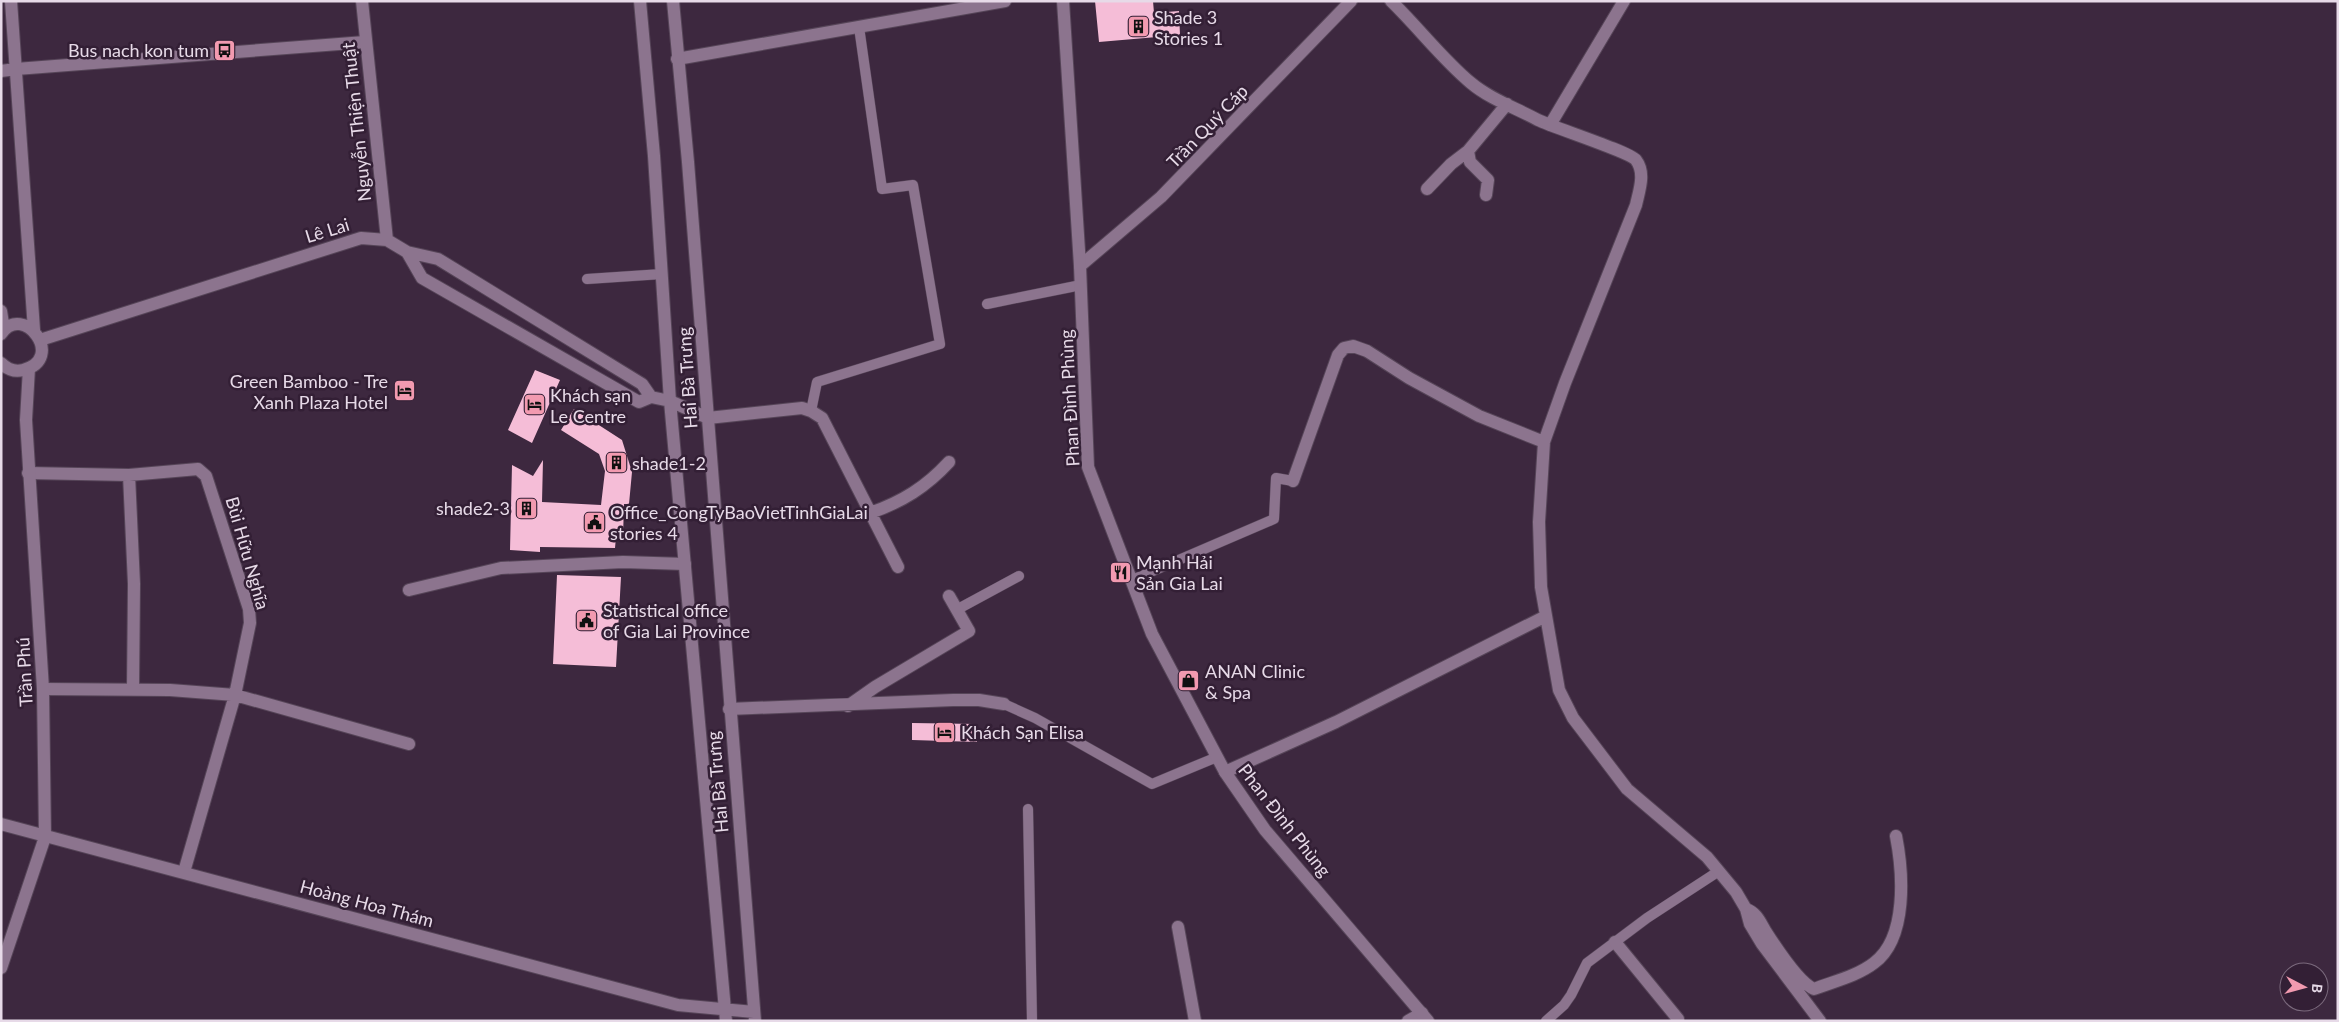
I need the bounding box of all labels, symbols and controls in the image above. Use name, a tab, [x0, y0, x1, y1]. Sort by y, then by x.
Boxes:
place label: Shade 3 Stories 1	[1154, 6, 1223, 49]
building icon: Shade 3 Stories 1	[1126, 15, 1150, 39]
bus stop icon: Bus nach kon tum	[213, 38, 237, 62]
place label: Bus nach kon tum	[68, 39, 209, 61]
street label: Nguyễn Thiện Thuật	[337, 41, 375, 203]
street label: Trần Quý Cáp	[1162, 80, 1252, 172]
street label: Lê Lai	[302, 213, 352, 247]
street label: Hai Bà Trưng	[672, 326, 702, 430]
street label: Phan Đình Phùng	[1054, 329, 1084, 467]
place label: Green Bamboo - Tre Xanh Plaza Hotel	[230, 370, 388, 413]
hotel icon: Green Bamboo - Tre Xanh Plaza Hotel	[392, 379, 416, 403]
place label: Khách sạn Le Centre	[550, 384, 631, 427]
hotel icon: Khách sạn Le Centre	[522, 393, 546, 417]
building icon: shade1-2	[604, 451, 628, 475]
place label: shade1-2	[632, 452, 706, 474]
street label: Bùi Hữu Nghĩa	[221, 494, 275, 612]
building icon: shade2-3	[514, 496, 538, 520]
place label: shade2-3	[436, 497, 510, 519]
place label: Office_CongTyBaoVietTinhGiaLai stories 4	[610, 501, 868, 544]
public building icon: Office_CongTyBaoVietTinhGiaLai stories 4	[582, 510, 606, 534]
place label: Mạnh Hải Sản Gia Lai	[1136, 551, 1223, 594]
restaurant icon: Mạnh Hải Sản Gia Lai	[1108, 560, 1132, 584]
place label: Statistical office of Gia Lai Province	[603, 599, 750, 642]
public building icon: Statistical office of Gia Lai Province	[575, 608, 599, 632]
street label: Trần Phú	[11, 637, 37, 707]
place label: ANAN Clinic & Spa	[1205, 660, 1305, 703]
shop icon: ANAN Clinic & Spa	[1177, 669, 1201, 693]
hotel icon: Khách Sạn Elisa	[933, 720, 957, 744]
place label: Khách Sạn Elisa	[961, 721, 1084, 743]
street label: Hai Bà Trưng	[702, 730, 732, 834]
street label: Phan Đình Phùng	[1234, 759, 1336, 881]
street label: Hoàng Hoa Thám	[298, 875, 436, 931]
north arrow	[2279, 962, 2329, 1012]
text: B	[2308, 983, 2326, 994]

